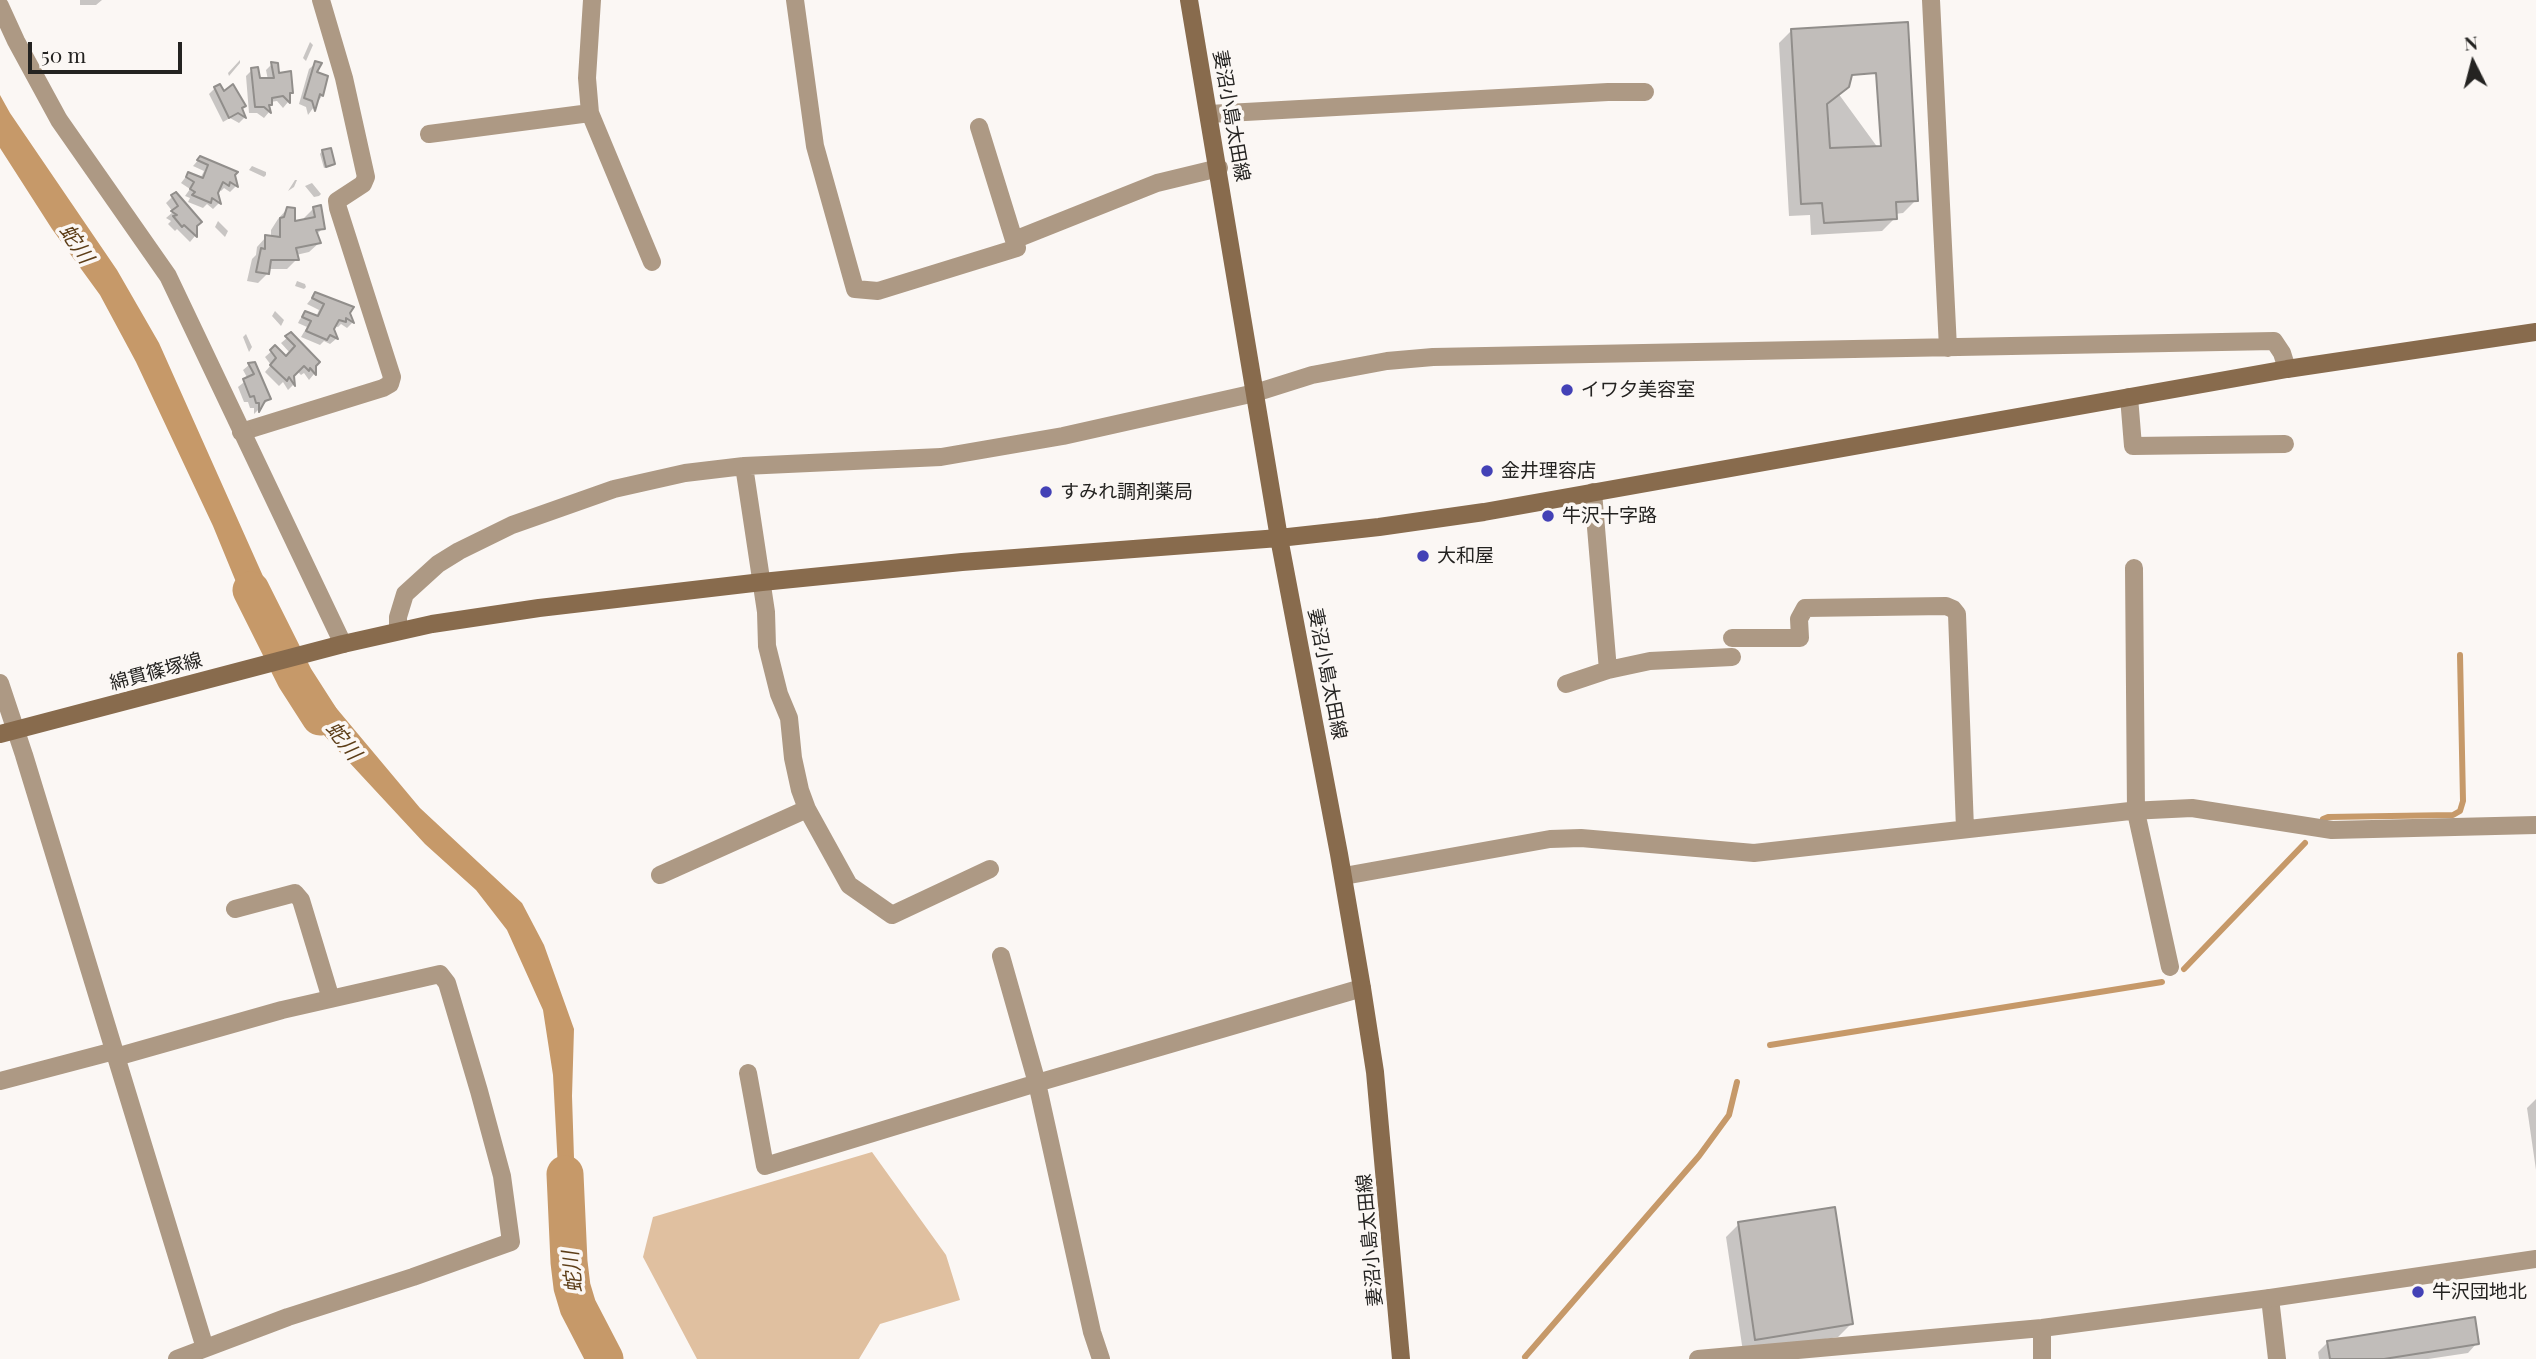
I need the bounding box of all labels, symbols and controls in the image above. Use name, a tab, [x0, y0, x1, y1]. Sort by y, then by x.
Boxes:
scale bar	[32, 28, 186, 72]
north arrow	[2438, 28, 2508, 98]
text: N	[2463, 28, 2479, 56]
text: 50 m	[41, 40, 86, 68]
street label: 妻沼小島太田線	[1208, 49, 1254, 183]
water label: 蛇川	[54, 220, 98, 268]
place label: イワ夕美容室	[1581, 379, 1695, 401]
marker: イワ夕美容室	[1559, 382, 1575, 398]
place label: 金井理容店	[1501, 460, 1596, 482]
marker: 金井理容店	[1479, 463, 1495, 479]
place label: すみれ調剤薬局	[1060, 481, 1193, 503]
marker: すみれ調剤薬局	[1038, 484, 1054, 500]
place label: 牛沢十字路	[1562, 505, 1657, 527]
marker: 牛沢十字路	[1540, 508, 1556, 524]
place label: 大和屋	[1437, 545, 1494, 567]
marker: 大和屋	[1415, 548, 1431, 564]
street label: 妻沼小島太田線	[1303, 607, 1351, 741]
street label: 綿貫篠塚線	[107, 649, 205, 695]
water label: 蛇川	[320, 717, 366, 765]
street label: 妻沼小島太田線	[1353, 1173, 1387, 1307]
water label: 蛇川	[558, 1250, 588, 1294]
place label: 牛沢団地北	[2432, 1281, 2527, 1303]
marker: 牛沢団地北	[2410, 1284, 2426, 1300]

